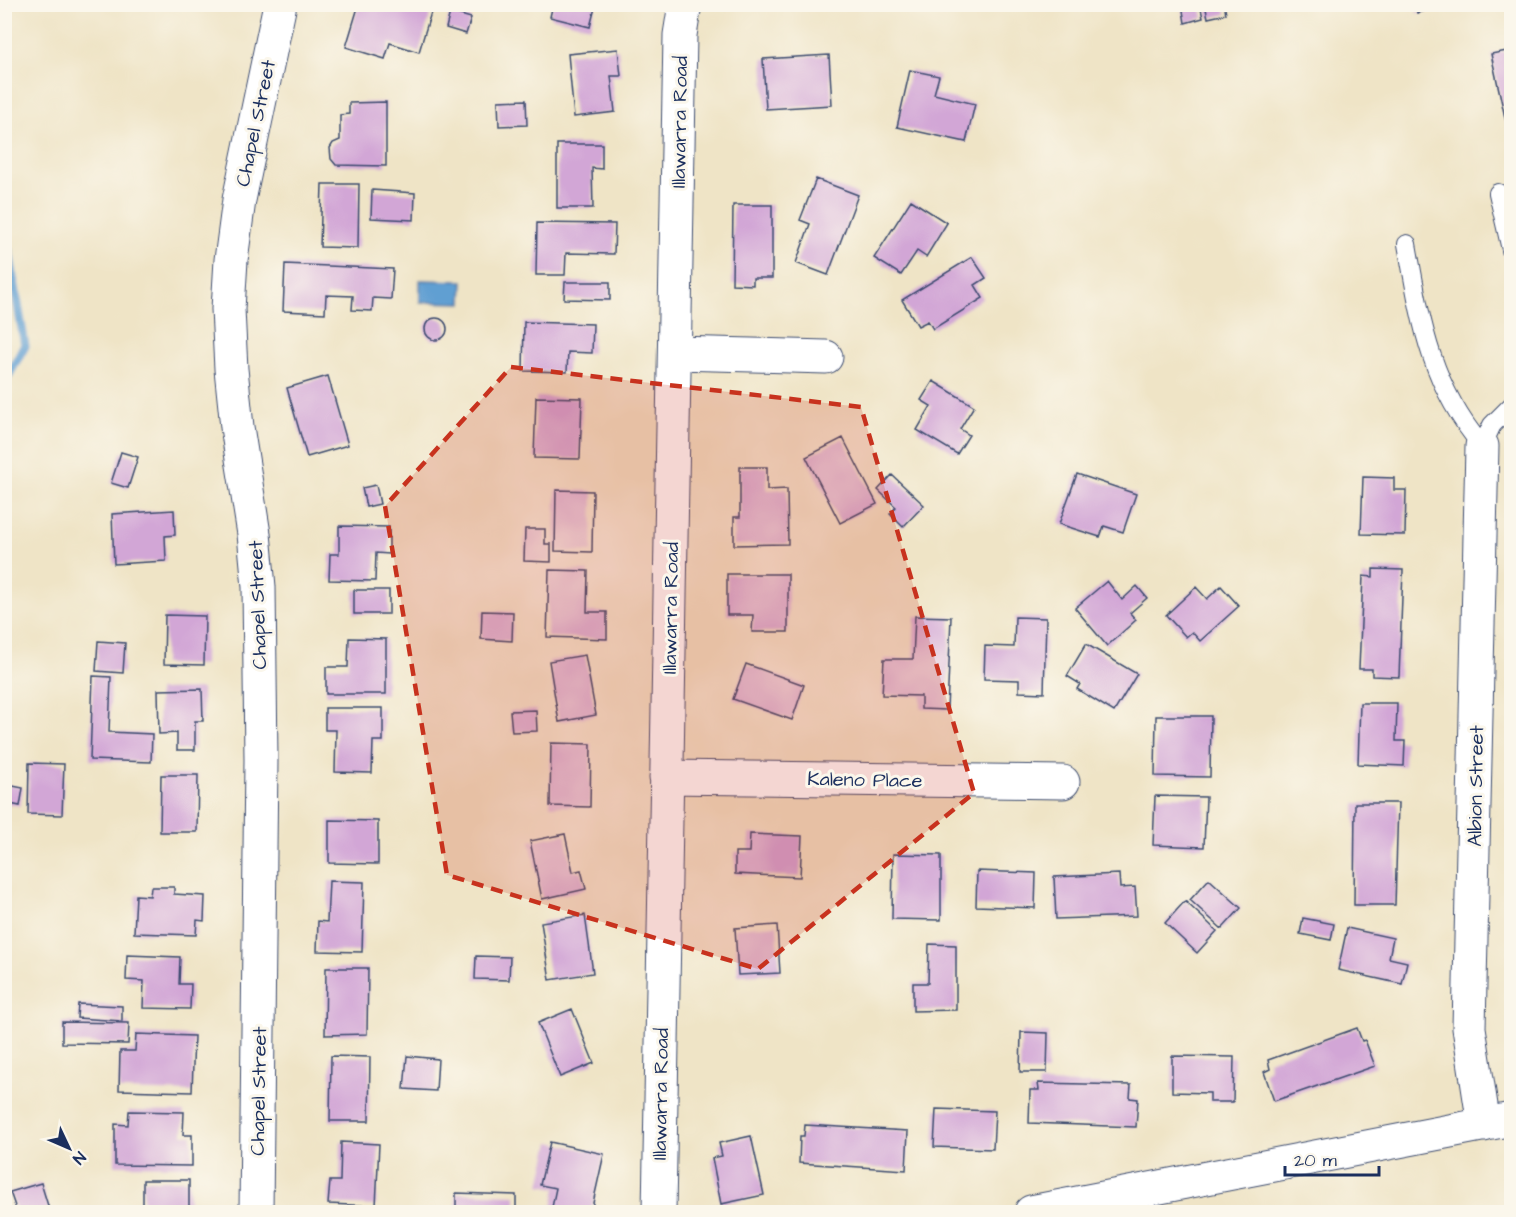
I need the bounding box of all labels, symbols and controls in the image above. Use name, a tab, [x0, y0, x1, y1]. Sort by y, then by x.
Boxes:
street label: Illawarra Road	[665, 56, 695, 188]
street label: Chapel Street	[229, 57, 283, 189]
street label: Chapel Street	[242, 540, 274, 670]
street label: Illawarra Road	[656, 542, 686, 674]
street label: Albion Street	[1461, 725, 1491, 847]
street label: Kaleno Place	[807, 765, 923, 795]
street label: Chapel Street	[244, 1026, 274, 1156]
street label: Illawarra Road	[646, 1028, 676, 1160]
north arrow	[39, 1118, 99, 1178]
scale bar	[1285, 1139, 1380, 1177]
text: N	[68, 1146, 90, 1169]
text: 20 m	[1294, 1148, 1337, 1173]

